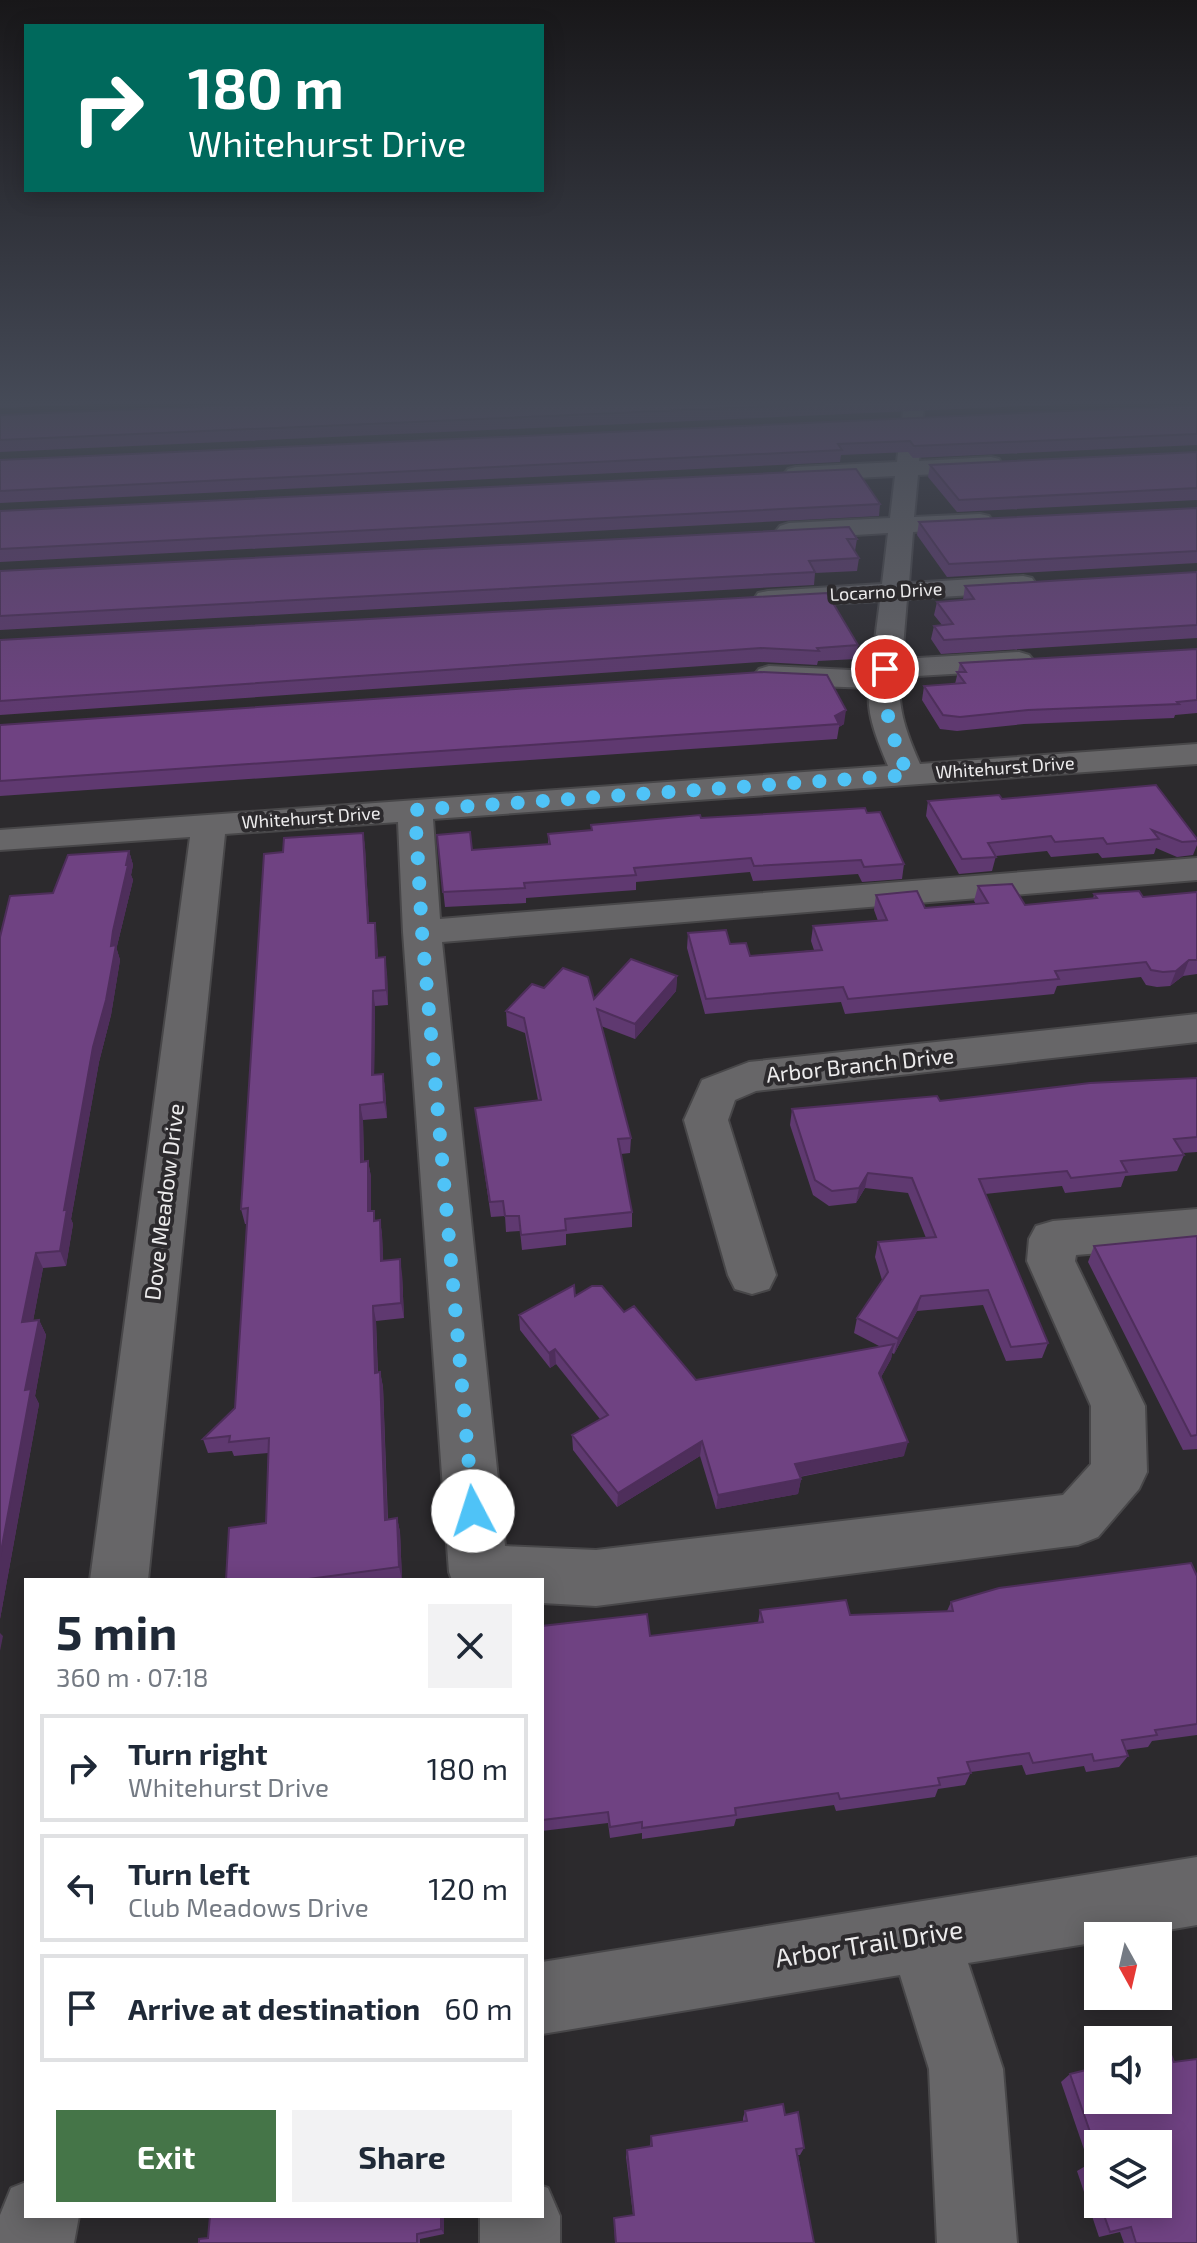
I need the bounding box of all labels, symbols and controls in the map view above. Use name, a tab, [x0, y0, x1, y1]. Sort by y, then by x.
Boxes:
text: 180 m	[188, 53, 344, 120]
icon: right	[56, 56, 160, 160]
text: Whitehurst Drive	[188, 121, 466, 164]
street label: Locarno Drive	[829, 577, 943, 605]
pin	[851, 635, 919, 703]
icon: arrive	[863, 647, 907, 691]
street label: Whitehurst Drive	[935, 751, 1075, 783]
street label: Whitehurst Drive	[241, 801, 381, 833]
street label: Arbor Branch Drive	[765, 1041, 955, 1087]
street label: Dove Meadow Drive	[138, 1102, 188, 1302]
position arrow	[431, 1469, 515, 1553]
text: 5 min	[56, 1602, 177, 1660]
button: close	[428, 1604, 512, 1688]
text: 360 m · 07:18	[56, 1661, 209, 1692]
text: Turn right	[128, 1735, 268, 1771]
icon: right	[60, 1746, 104, 1790]
text: 180 m	[427, 1750, 508, 1786]
text: Whitehurst Drive	[128, 1771, 329, 1802]
text: Turn left	[128, 1855, 250, 1891]
icon: left	[60, 1866, 104, 1910]
text: 120 m	[428, 1870, 508, 1906]
text: Club Meadows Drive	[128, 1891, 369, 1922]
street label: Arbor Trail Drive	[773, 1912, 965, 1973]
north arrow	[1084, 1922, 1172, 2010]
map controls	[1084, 1922, 1172, 2218]
icon: arrive	[60, 1986, 104, 2030]
text: Arrive at destination	[128, 1990, 420, 2026]
text: 60 m	[444, 1990, 513, 2026]
button: sound	[1084, 2026, 1172, 2114]
button: Exit	[56, 2110, 276, 2202]
button: Share	[292, 2110, 512, 2202]
button: layers	[1084, 2130, 1172, 2218]

